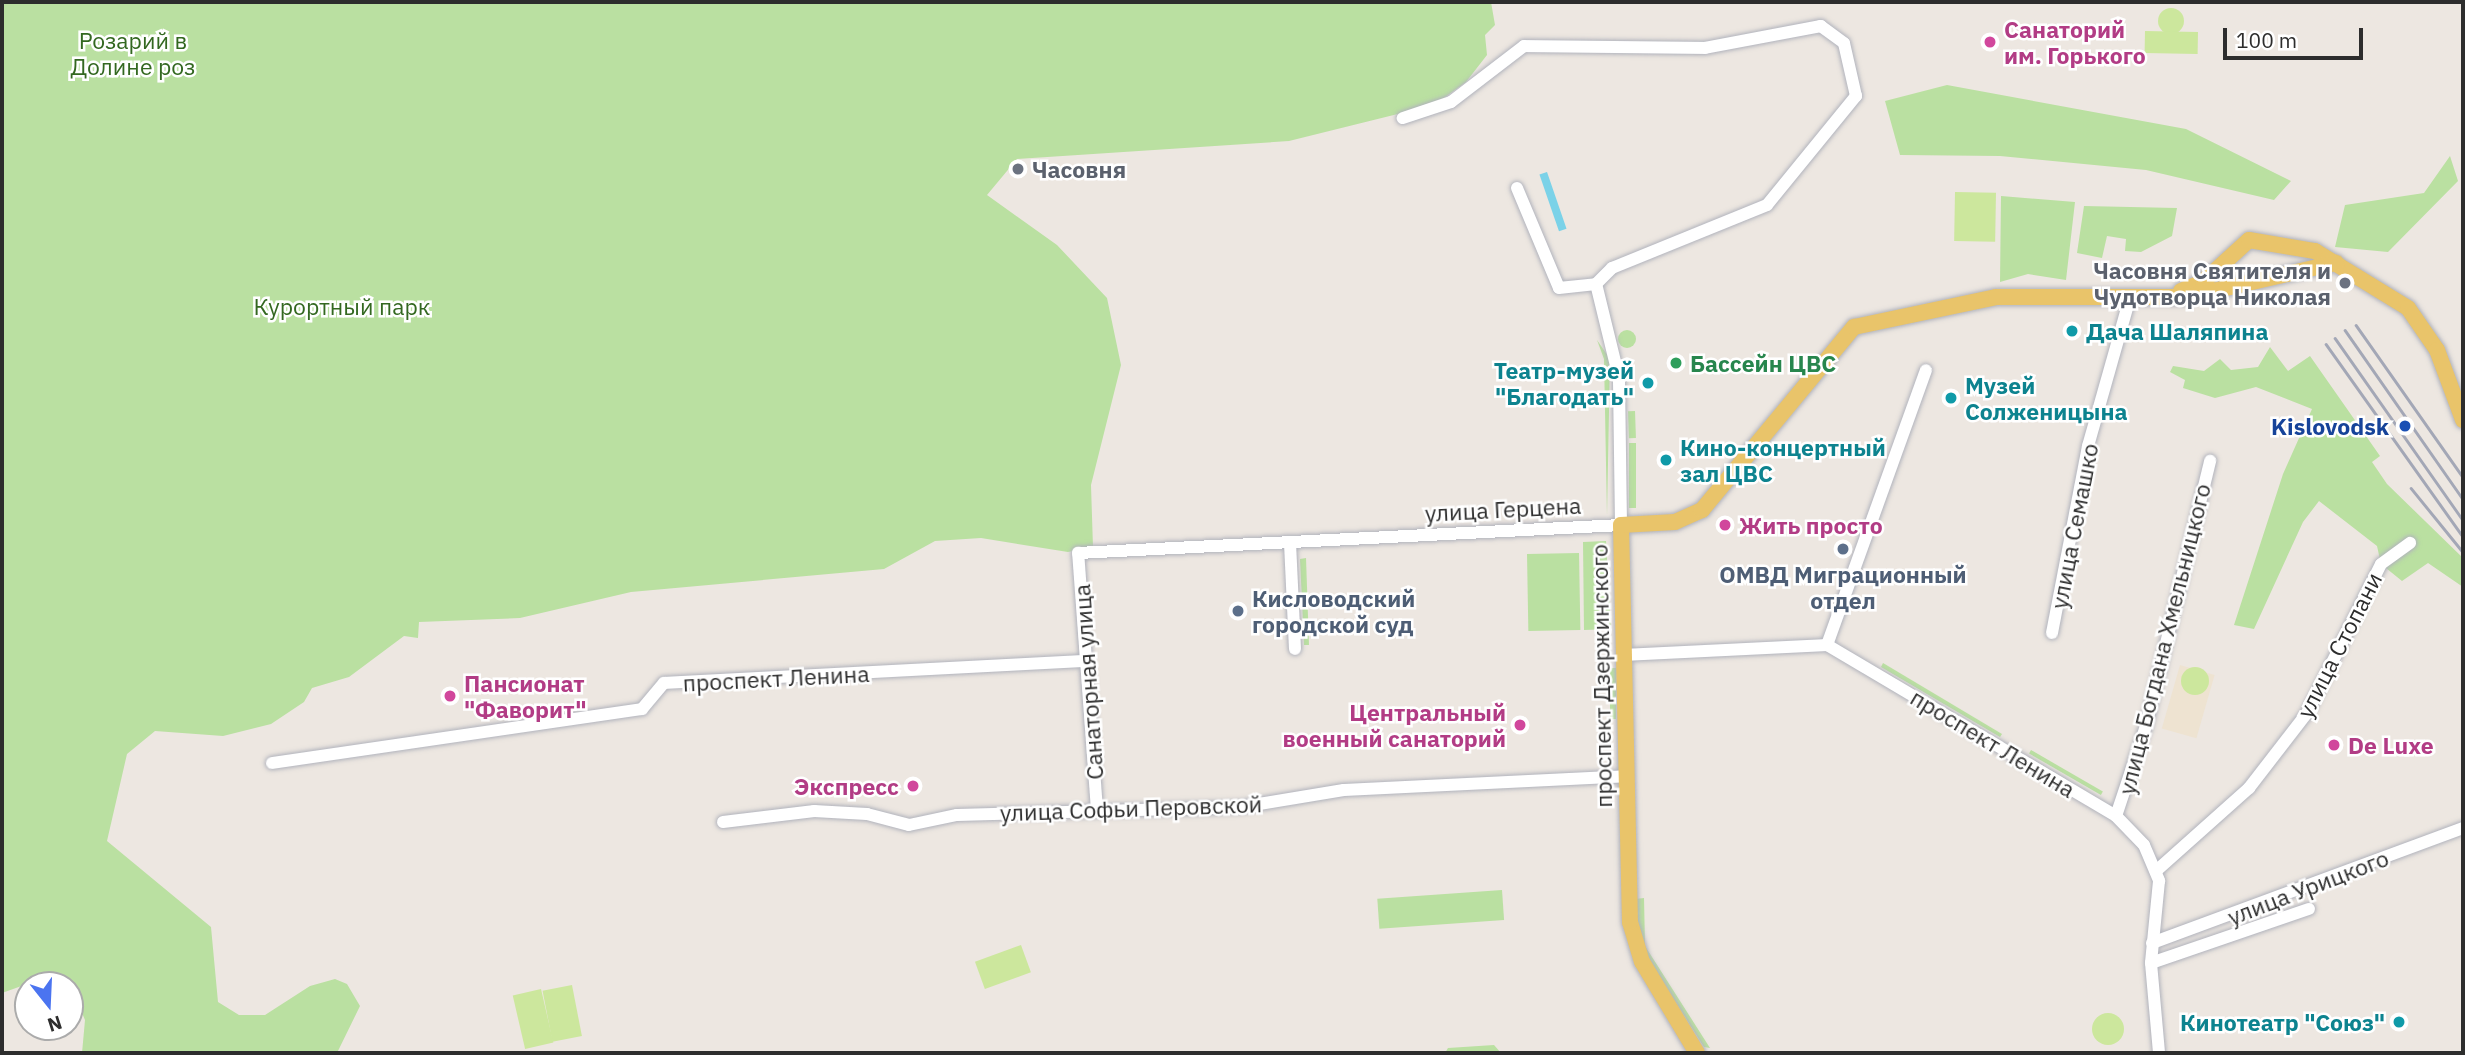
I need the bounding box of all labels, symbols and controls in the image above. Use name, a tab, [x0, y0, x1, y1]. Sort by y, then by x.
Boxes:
scale bar	[2227, 14, 2367, 58]
place label: Санаторий им. Горького	[2004, 15, 2146, 69]
park label: Розарий в Долине роз	[70, 26, 196, 80]
text: 100 m	[2236, 26, 2297, 54]
marker: Санаторий им. Горького	[1982, 34, 1998, 50]
place label: Часовня	[1032, 155, 1126, 183]
marker: Часовня	[1010, 161, 1026, 177]
place label: Часовня Святителя и Чудотворца Николая	[2093, 256, 2331, 310]
marker: Часовня Святителя и Чудотворца Николая	[2337, 275, 2353, 291]
park label: Курортный парк	[254, 292, 430, 320]
place label: Дача Шаляпина	[2086, 317, 2268, 345]
marker: Дача Шаляпина	[2064, 323, 2080, 339]
place label: Бассейн ЦВС	[1690, 349, 1836, 377]
marker: Бассейн ЦВС	[1668, 355, 1684, 371]
place label: Театр-музей "Благодать"	[1494, 356, 1634, 410]
place label: Музей Солженицына	[1965, 371, 2128, 425]
marker: Театр-музей "Благодать"	[1640, 375, 1656, 391]
marker: Музей Солженицына	[1943, 390, 1959, 406]
place label: Kislovodsk	[2271, 412, 2389, 440]
marker: Kislovodsk	[2395, 416, 2415, 436]
place label: Кино-концертный зал ЦВС	[1680, 433, 1886, 487]
street label: улица Семашко	[2044, 441, 2104, 611]
marker: Кино-концертный зал ЦВС	[1658, 452, 1674, 468]
street label: улица Богдана Хмельницкого	[2112, 481, 2216, 797]
street label: улица Герцена	[1424, 491, 1582, 527]
place label: Жить просто	[1739, 511, 1883, 539]
marker: Жить просто	[1717, 517, 1733, 533]
marker: ОМВД Миграционный отдел	[1835, 541, 1851, 557]
street label: проспект Дзержинского	[1585, 544, 1617, 808]
place label: ОМВД Миграционный отдел	[1719, 560, 1967, 614]
street label: улица Стопани	[2291, 568, 2387, 722]
street label: Санаторная улица	[1067, 583, 1109, 781]
place label: Кисловодский городской суд	[1252, 584, 1415, 638]
marker: Кисловодский городской суд	[1230, 603, 1246, 619]
street label: проспект Ленина	[682, 659, 870, 697]
place label: Пансионат "Фаворит"	[464, 669, 586, 723]
street label: проспект Ленина	[1906, 683, 2080, 803]
marker: Пансионат "Фаворит"	[442, 688, 458, 704]
place label: Центральный военный санаторий	[1283, 698, 1506, 752]
marker: Центральный военный санаторий	[1512, 717, 1528, 733]
place label: De Luxe	[2348, 731, 2434, 759]
marker: De Luxe	[2326, 737, 2342, 753]
place label: Экспресс	[794, 772, 899, 800]
marker: Экспресс	[905, 778, 921, 794]
street label: улица Софьи Перовской	[999, 790, 1263, 826]
street label: улица Урицкого	[2224, 844, 2392, 930]
north arrow	[14, 971, 84, 1041]
place label: Кинотеатр "Союз"	[2180, 1008, 2385, 1036]
text: N	[45, 1011, 65, 1038]
marker: Кинотеатр "Союз"	[2391, 1014, 2407, 1030]

